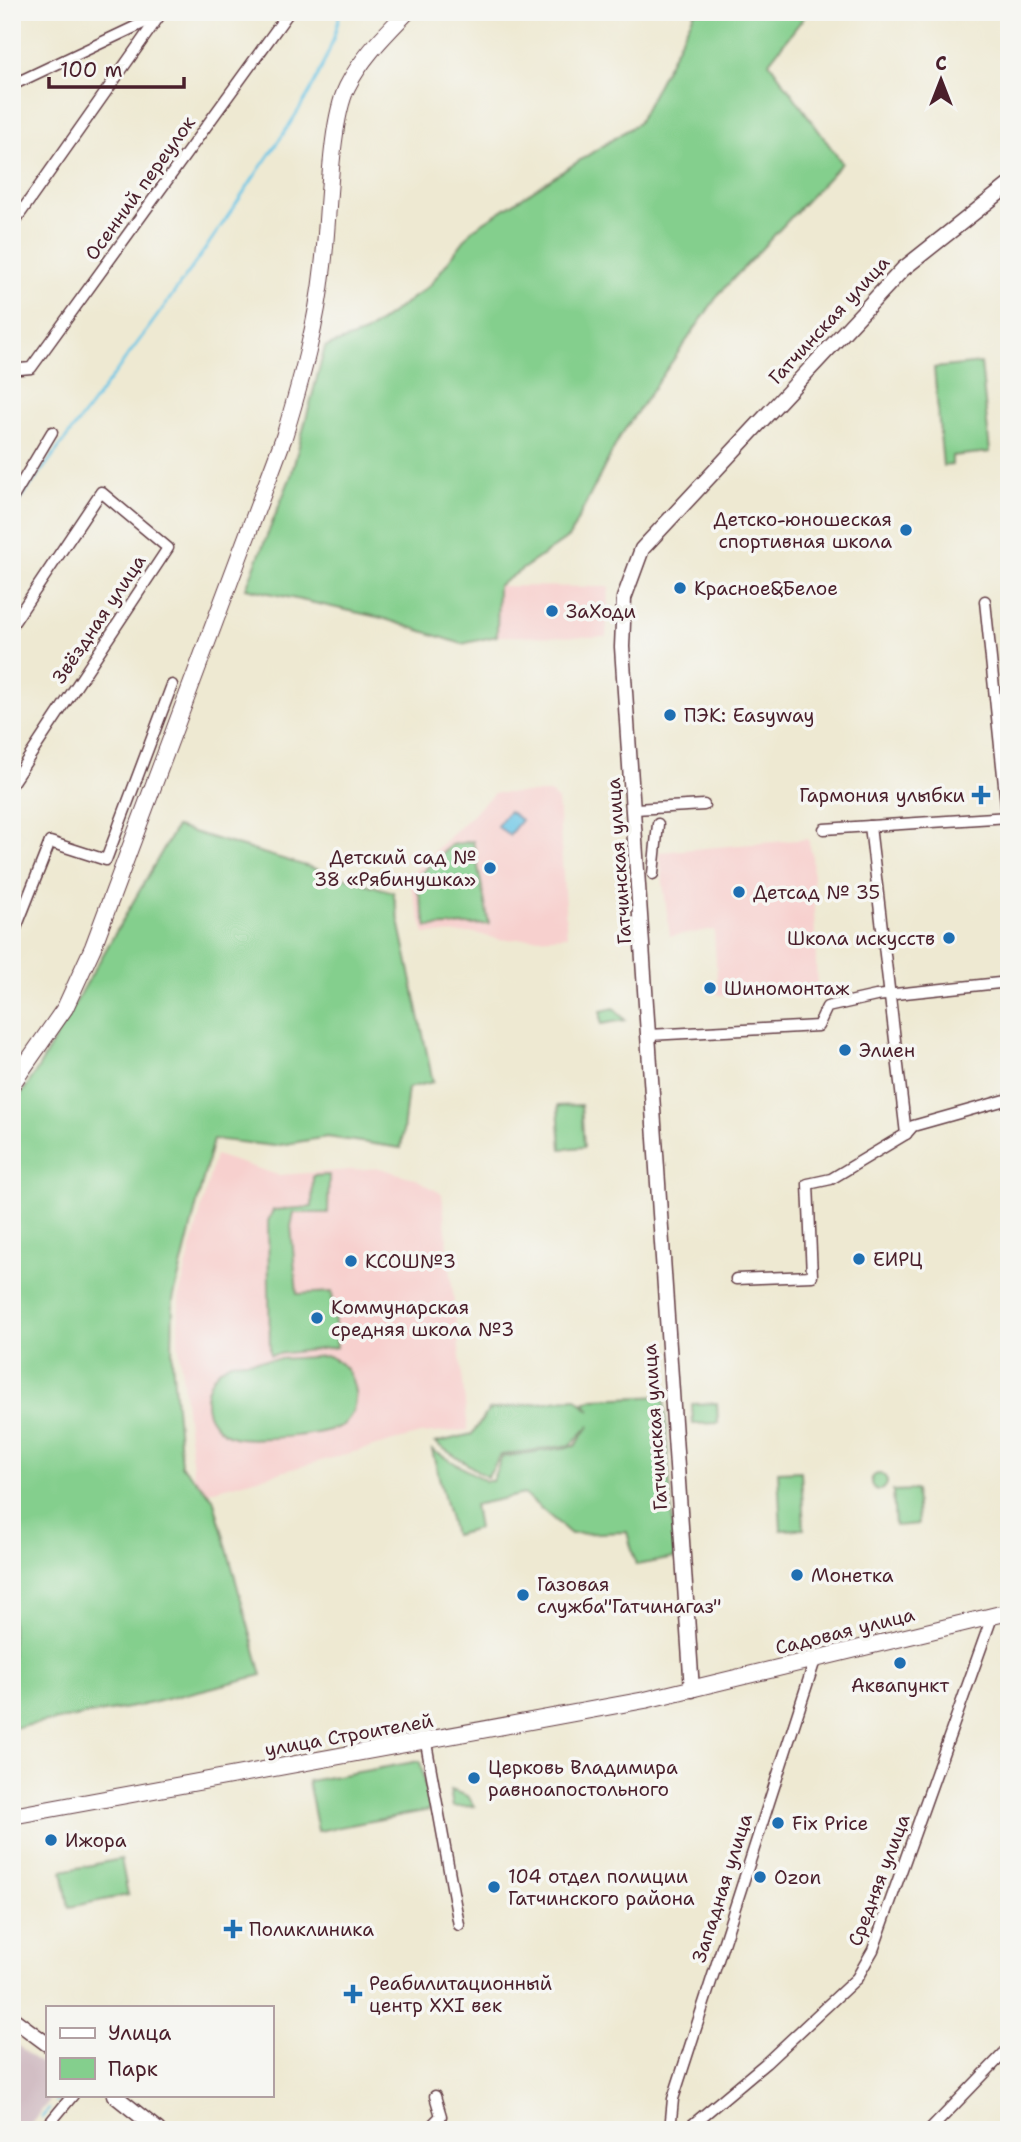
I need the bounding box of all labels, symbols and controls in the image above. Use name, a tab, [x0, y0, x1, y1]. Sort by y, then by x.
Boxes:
scale bar	[49, 46, 184, 90]
north arrow	[906, 46, 976, 116]
text: С	[935, 51, 947, 76]
text: 100 m	[60, 56, 123, 84]
street label: Осенний переулок	[79, 111, 201, 265]
street label: Гатчинская улица	[763, 250, 895, 389]
place label: Детско-юношеская спортивная школа	[714, 507, 892, 554]
marker: Детско-юношеская спортивная школа	[898, 522, 914, 538]
street label: Звёздная улица	[47, 550, 152, 688]
place label: Красное&Белое	[694, 576, 838, 601]
marker: Красное&Белое	[672, 580, 688, 596]
place label: ЗаХоди	[566, 599, 636, 624]
marker: ЗаХоди	[544, 603, 560, 619]
place label: ПЭК: Easyway	[684, 703, 814, 728]
marker: ПЭК: Easyway	[662, 707, 678, 723]
street label: Гатчинская улица	[601, 777, 637, 945]
place label: Гармония улыбки	[799, 783, 965, 808]
marker: Гармония улыбки	[971, 785, 991, 805]
place label: Детский сад № 38 «Рябинушка»	[314, 845, 476, 892]
marker: Детский сад № 38 «Рябинушка»	[482, 860, 498, 876]
place label: Детсад № 35	[753, 880, 880, 905]
marker: Детсад № 35	[731, 884, 747, 900]
place label: Школа искусств	[787, 926, 935, 951]
marker: Школа искусств	[941, 930, 957, 946]
place label: Шиномонтаж	[724, 976, 850, 1001]
marker: Шиномонтаж	[702, 980, 718, 996]
place label: Элиен	[859, 1038, 915, 1063]
marker: Элиен	[837, 1042, 853, 1058]
place label: ЕИРЦ	[873, 1247, 923, 1272]
place label: КСОШ№3	[365, 1249, 456, 1274]
marker: ЕИРЦ	[851, 1251, 867, 1267]
marker: КСОШ№3	[343, 1253, 359, 1269]
place label: Коммунарская средняя школа №3	[331, 1295, 514, 1342]
marker: Коммунарская средняя школа №3	[309, 1310, 325, 1326]
street label: Гатчинская улица	[637, 1343, 673, 1511]
place label: Монетка	[811, 1563, 894, 1588]
marker: Монетка	[789, 1567, 805, 1583]
place label: Газовая служба"Гатчинагаз"	[537, 1572, 722, 1619]
marker: Газовая служба"Гатчинагаз"	[515, 1587, 531, 1603]
street label: Садовая улица	[773, 1602, 917, 1660]
marker: Аквапункт	[892, 1655, 908, 1671]
place label: Аквапункт	[851, 1673, 949, 1698]
street label: улица Строителей	[263, 1708, 435, 1762]
place label: Церковь Владимира равноапостольного	[488, 1755, 678, 1802]
marker: Церковь Владимира равноапостольного	[466, 1770, 482, 1786]
street label: Западная улица	[686, 1810, 758, 1966]
street label: Средняя улица	[842, 1810, 916, 1950]
place label: Fix Price	[792, 1811, 868, 1836]
marker: Fix Price	[770, 1815, 786, 1831]
place label: Ижора	[65, 1828, 127, 1853]
marker: Ижора	[43, 1832, 59, 1848]
place label: 104 отдел полиции Гатчинского района	[508, 1864, 695, 1911]
place label: Ozon	[774, 1865, 821, 1890]
marker: Ozon	[752, 1869, 768, 1885]
marker: 104 отдел полиции Гатчинского района	[486, 1879, 502, 1895]
place label: Поликлиника	[249, 1917, 374, 1942]
marker: Поликлиника	[223, 1919, 243, 1939]
place label: Реабилитационный центр ХХI век	[369, 1971, 552, 2018]
marker: Реабилитационный центр ХХI век	[343, 1984, 363, 2004]
legend	[46, 2006, 273, 2096]
text: Улица	[108, 2019, 171, 2047]
text: Парк	[108, 2055, 158, 2083]

